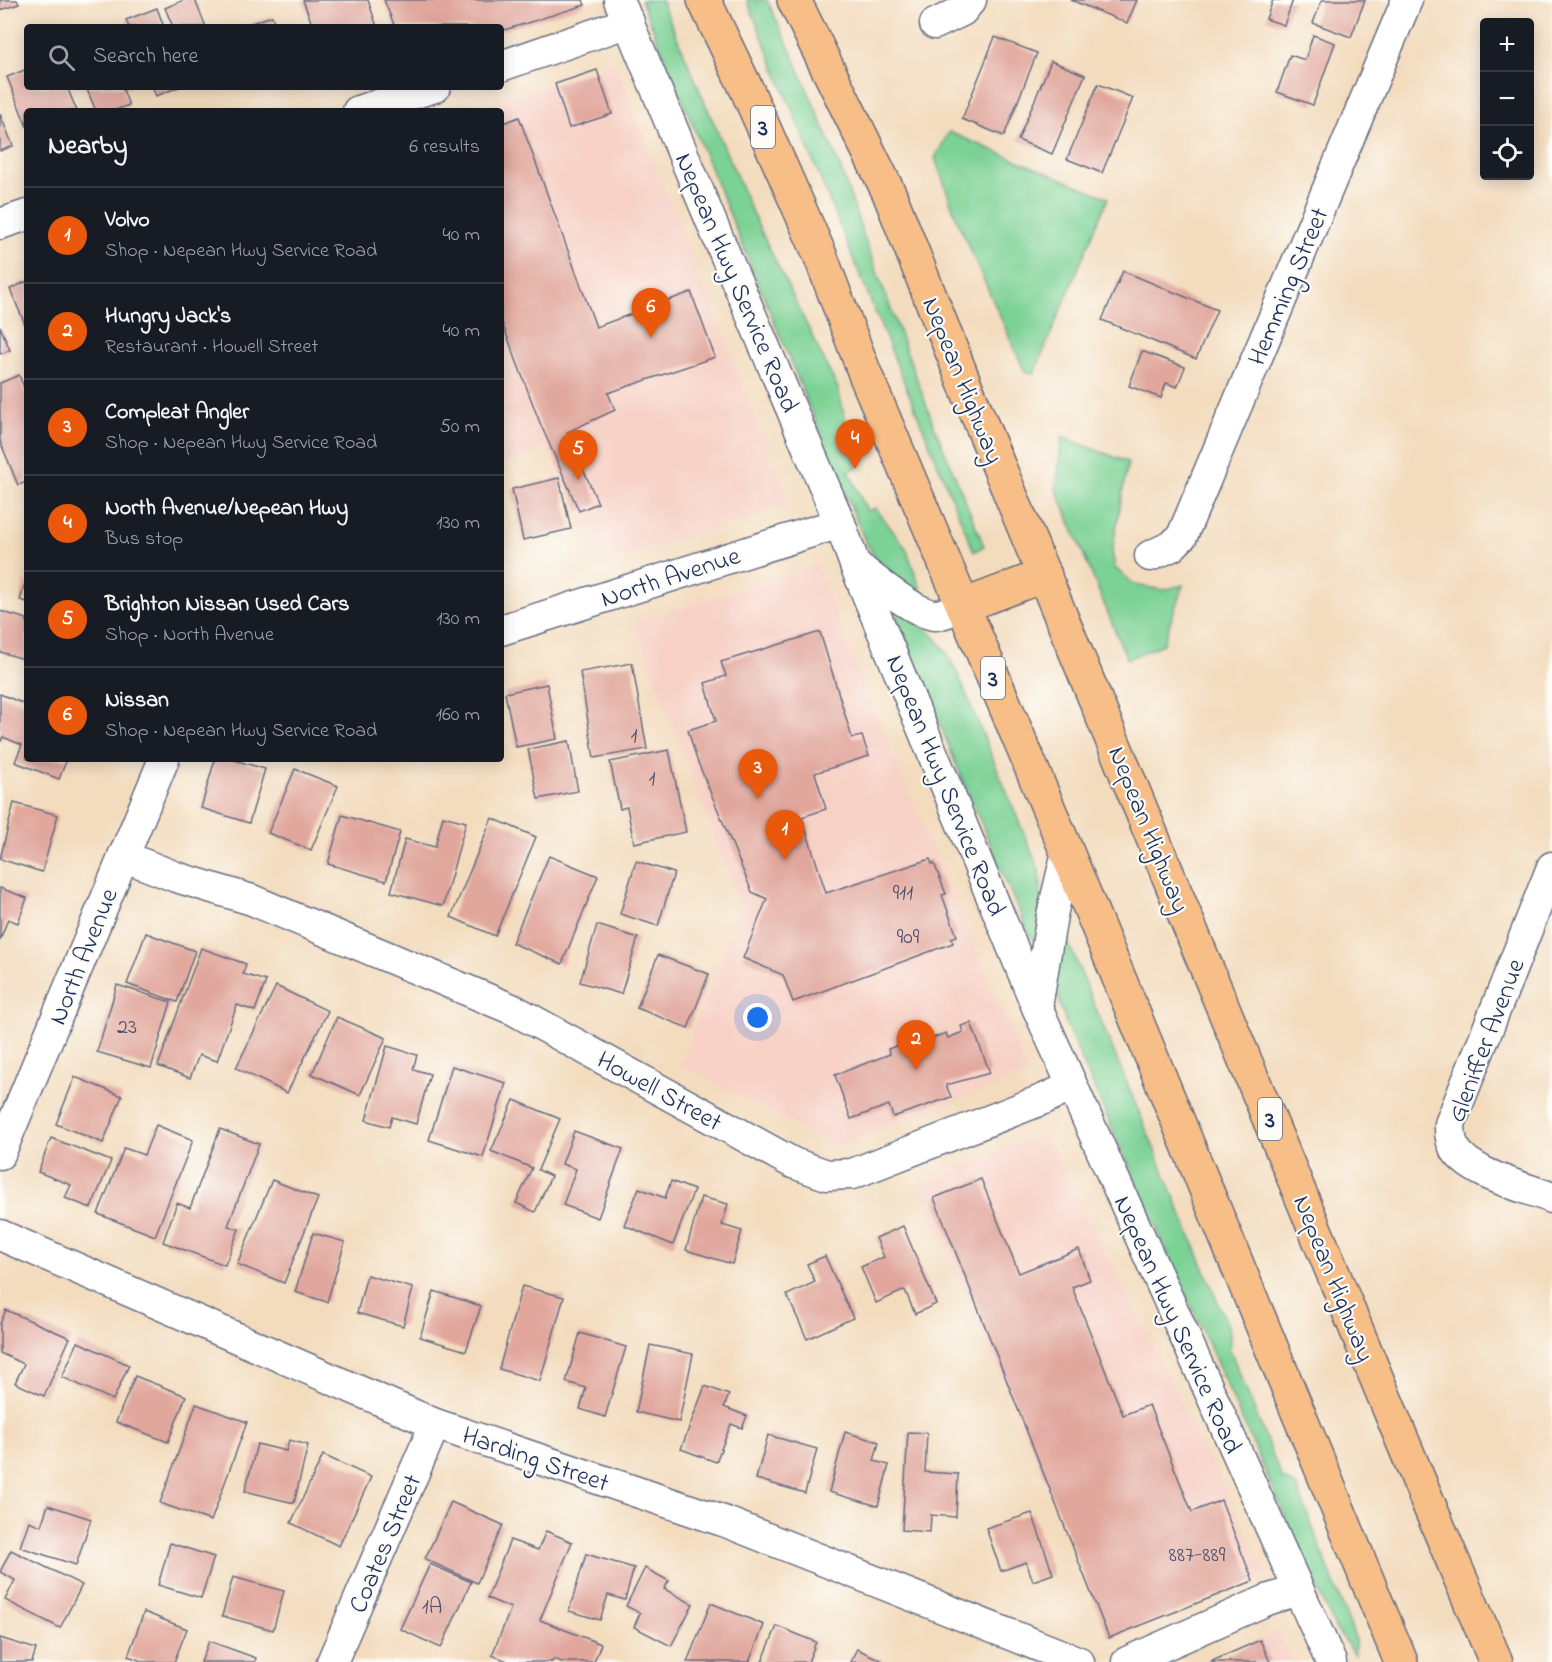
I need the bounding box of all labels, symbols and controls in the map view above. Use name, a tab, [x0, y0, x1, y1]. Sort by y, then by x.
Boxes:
map controls	[1480, 18, 1534, 180]
button: +	[1480, 18, 1534, 72]
search box	[24, 24, 504, 90]
icon: search	[45, 41, 78, 74]
text: Search here	[93, 41, 198, 73]
button: −	[1480, 72, 1534, 126]
road number: 3	[751, 106, 775, 148]
button: locate	[1480, 126, 1534, 180]
text: Nearby	[48, 128, 127, 166]
text: 6 results	[409, 133, 480, 162]
street label: Nepean Hwy Service Road	[663, 147, 807, 419]
street label: Hemming Street	[1239, 202, 1340, 372]
text: Volvo	[105, 205, 150, 237]
text: 1	[64, 221, 71, 250]
text: 40 m	[443, 221, 480, 250]
text: Shop · Nepean Hwy Service Road	[105, 237, 377, 266]
pin: 6	[632, 288, 670, 338]
street label: Nepean Highway	[911, 292, 1012, 470]
text: Hungry Jack's	[105, 301, 231, 333]
text: 2	[63, 317, 72, 346]
text: 40 m	[443, 317, 480, 346]
text: Restaurant · Howell Street	[105, 333, 318, 362]
text: Compleat Angler	[105, 397, 249, 429]
text: 3	[63, 413, 72, 442]
text: 50 m	[439, 413, 480, 442]
pin: 4	[836, 420, 874, 469]
text: Shop · Nepean Hwy Service Road	[105, 429, 377, 458]
pin: 5	[558, 430, 598, 480]
text: North Avenue/Nepean Hwy	[105, 493, 348, 525]
text: 4	[63, 509, 72, 538]
text: 130 m	[436, 509, 480, 538]
text: Bus stop	[105, 525, 183, 554]
street label: North Avenue	[596, 538, 746, 619]
text: Brighton Nissan Used Cars	[105, 589, 349, 621]
text: 5	[62, 605, 73, 634]
text: 130 m	[436, 605, 480, 634]
text: Shop · North Avenue	[105, 621, 274, 650]
street label: Nepean Hwy Service Road	[874, 650, 1014, 923]
road number: 3	[981, 657, 1005, 699]
text: Nissan	[105, 685, 169, 717]
text: 6	[63, 701, 72, 730]
text: 160 m	[436, 701, 480, 730]
text: Shop · Nepean Hwy Service Road	[105, 717, 377, 746]
house number: 1	[631, 721, 638, 753]
street label: Nepean Highway	[1097, 741, 1198, 919]
pin: 3	[738, 750, 777, 799]
house number: 1	[649, 764, 656, 796]
pin: 1	[766, 810, 804, 860]
house number: 911	[893, 878, 913, 910]
street label: North Avenue	[40, 883, 130, 1031]
house number: 909	[897, 922, 920, 954]
street label: Gleniffer Avenue	[1439, 953, 1537, 1128]
your location	[743, 1003, 772, 1032]
house number: 23	[117, 1012, 137, 1044]
pin: 2	[896, 1020, 936, 1070]
street label: Howell Street	[589, 1043, 728, 1143]
road number: 3	[1258, 1098, 1282, 1140]
street label: Nepean Hwy Service Road	[1102, 1190, 1250, 1461]
street label: Nepean Highway	[1282, 1190, 1383, 1368]
street label: Harding Street	[456, 1418, 614, 1504]
street label: Coates Street	[340, 1469, 433, 1619]
house number: 887-889	[1169, 1540, 1226, 1572]
house number: 1A	[422, 1592, 442, 1624]

